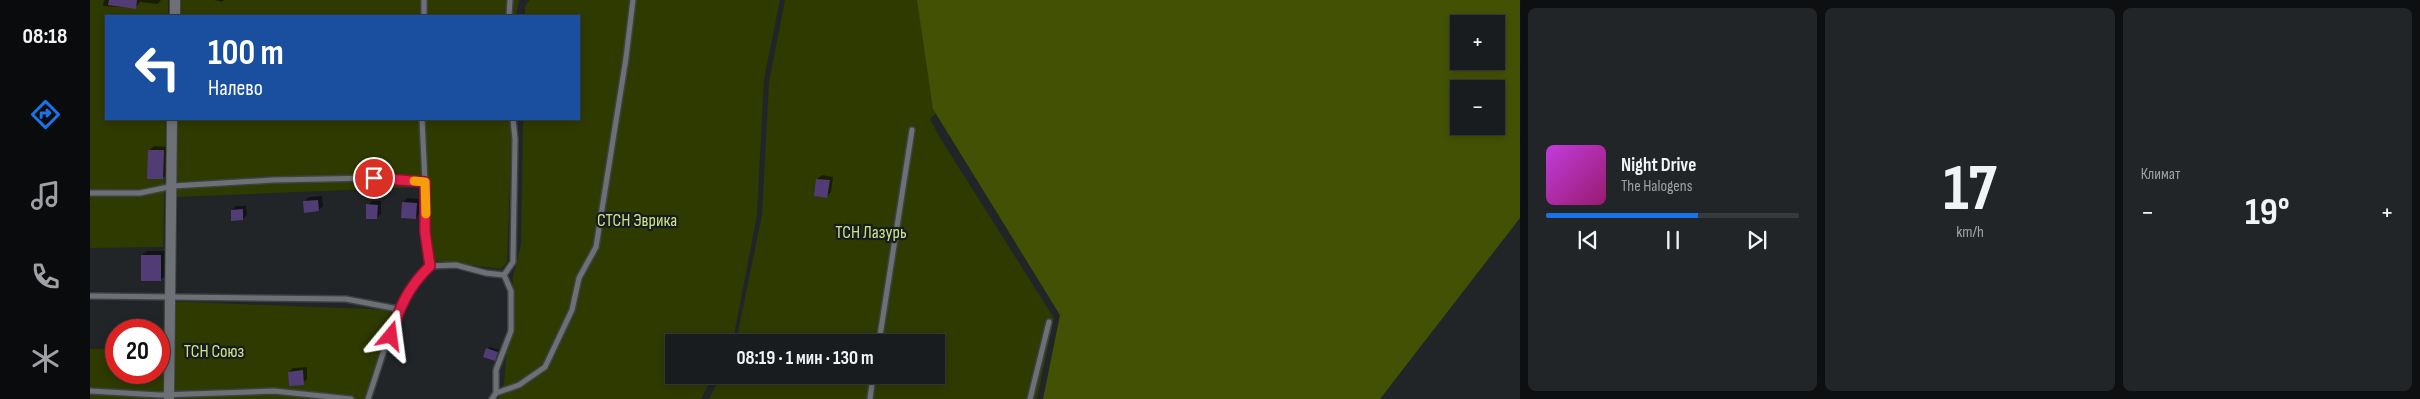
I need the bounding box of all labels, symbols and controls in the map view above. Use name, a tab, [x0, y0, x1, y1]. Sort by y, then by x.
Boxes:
map controls	[1450, 15, 1505, 135]
button: +	[1450, 15, 1505, 70]
text: 08:18	[23, 23, 67, 50]
text: 100 m	[208, 32, 284, 75]
icon: left	[125, 35, 190, 100]
text: Налево	[208, 75, 263, 102]
button: −	[1450, 80, 1505, 135]
icon: directions	[28, 97, 63, 132]
text: 17	[1943, 151, 1997, 229]
text: Night Drive	[1621, 154, 1696, 177]
pin	[353, 157, 395, 199]
icon: arrive	[360, 164, 388, 192]
text: Климат	[2141, 165, 2180, 184]
text: The Halogens	[1621, 177, 1692, 196]
icon: music	[28, 178, 63, 213]
text: 19°	[2245, 190, 2290, 235]
text: −	[2141, 196, 2154, 229]
text: +	[2380, 196, 2394, 229]
park label: СТСН Эврика	[597, 210, 677, 231]
park label: ТСН Лазурь	[835, 222, 907, 243]
text: km/h	[1956, 223, 1984, 242]
icon: previous	[1574, 226, 1602, 254]
icon: pause	[1659, 226, 1687, 254]
icon: next	[1743, 226, 1771, 254]
icon: phone	[28, 259, 63, 294]
position arrow	[364, 309, 416, 361]
speed limit sign: 20	[105, 319, 170, 384]
icon: climate	[28, 341, 63, 376]
park label: ТСН Союз	[184, 341, 245, 362]
text: 08:19 · 1 мин · 130 m	[736, 347, 874, 370]

